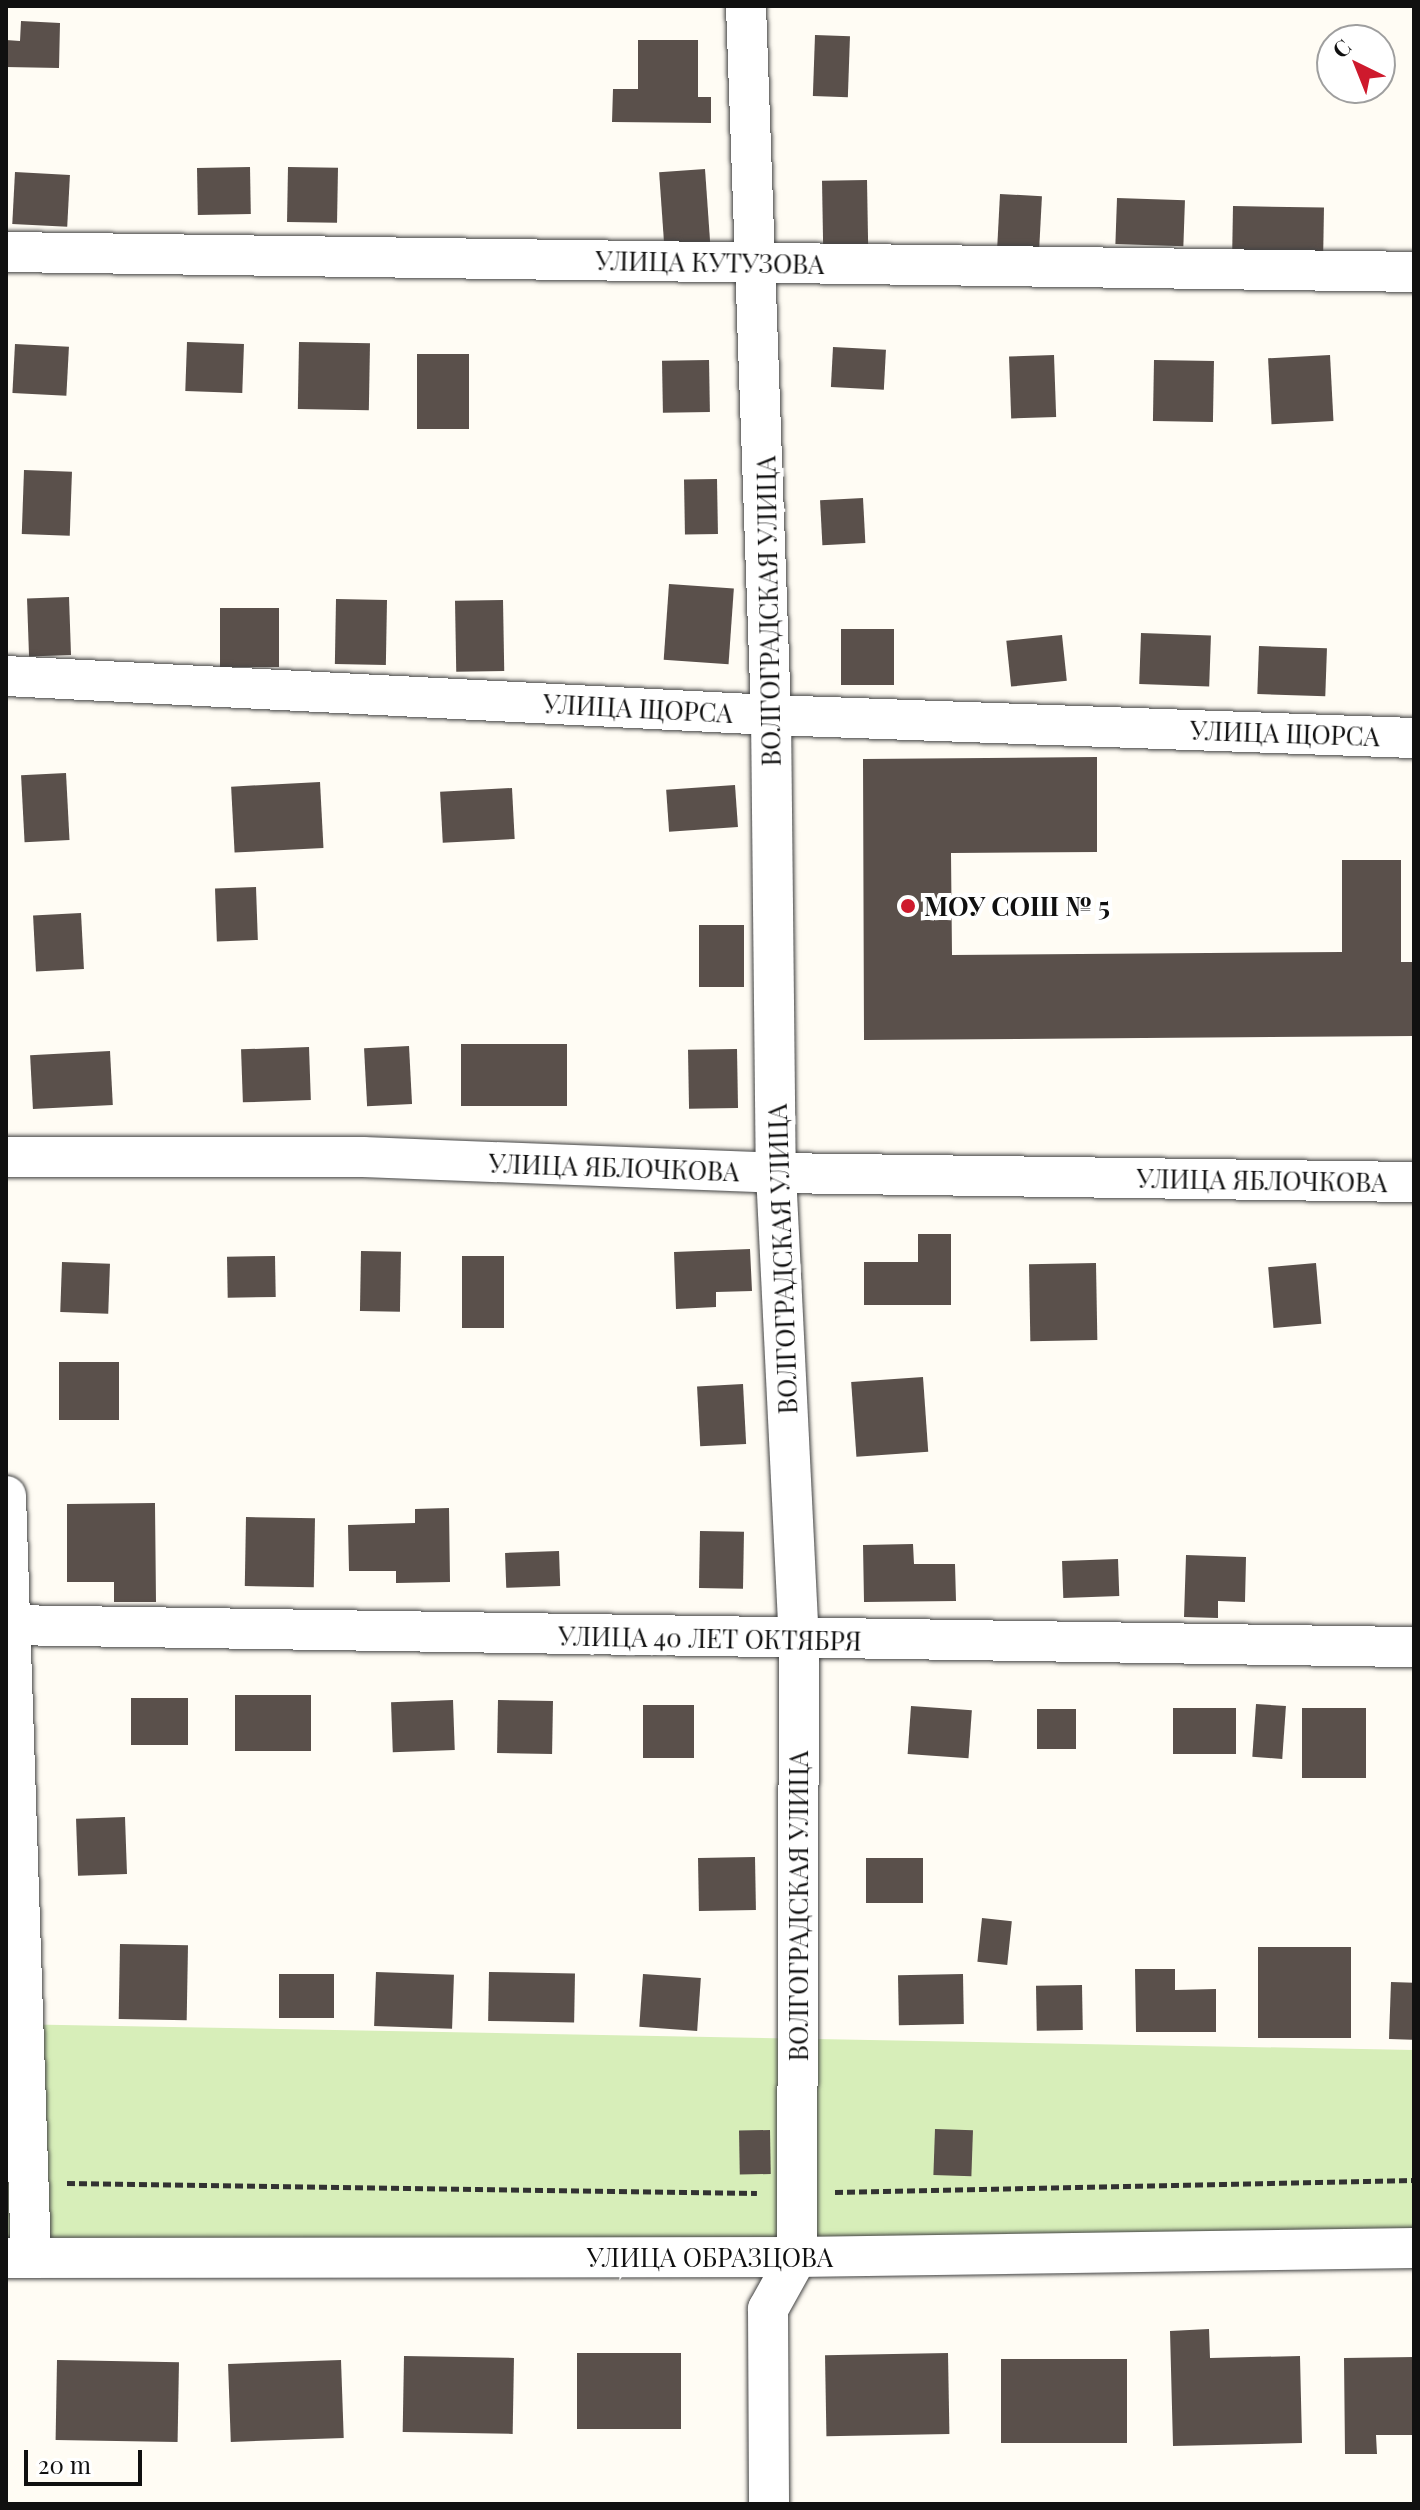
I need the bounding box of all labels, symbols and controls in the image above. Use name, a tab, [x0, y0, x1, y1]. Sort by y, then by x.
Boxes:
north arrow	[1316, 24, 1396, 104]
text: С	[1325, 32, 1357, 64]
street label: УЛИЦА КУТУЗОВА	[595, 244, 825, 280]
street label: ВОЛГОГРАДСКАЯ УЛИЦА	[750, 455, 786, 767]
street label: УЛИЦА ЩОРСА	[542, 687, 734, 729]
street label: УЛИЦА ЩОРСА	[1190, 714, 1380, 752]
place label: МОУ СОШ № 5	[924, 890, 1110, 922]
marker: МОУ СОШ № 5	[899, 897, 917, 915]
street label: ВОЛГОГРАДСКАЯ УЛИЦА	[761, 1103, 803, 1415]
street label: УЛИЦА ЯБЛОЧКОВА	[488, 1147, 740, 1187]
street label: УЛИЦА ЯБЛОЧКОВА	[1136, 1162, 1388, 1198]
street label: УЛИЦА 40 ЛЕТ ОКТЯБРЯ	[558, 1620, 862, 1656]
street label: ВОЛГОГРАДСКАЯ УЛИЦА	[782, 1751, 814, 2061]
street label: УЛИЦА ОБРАЗЦОВА	[587, 2241, 833, 2273]
scale bar	[28, 2434, 146, 2484]
text: 20 m	[38, 2448, 91, 2480]

